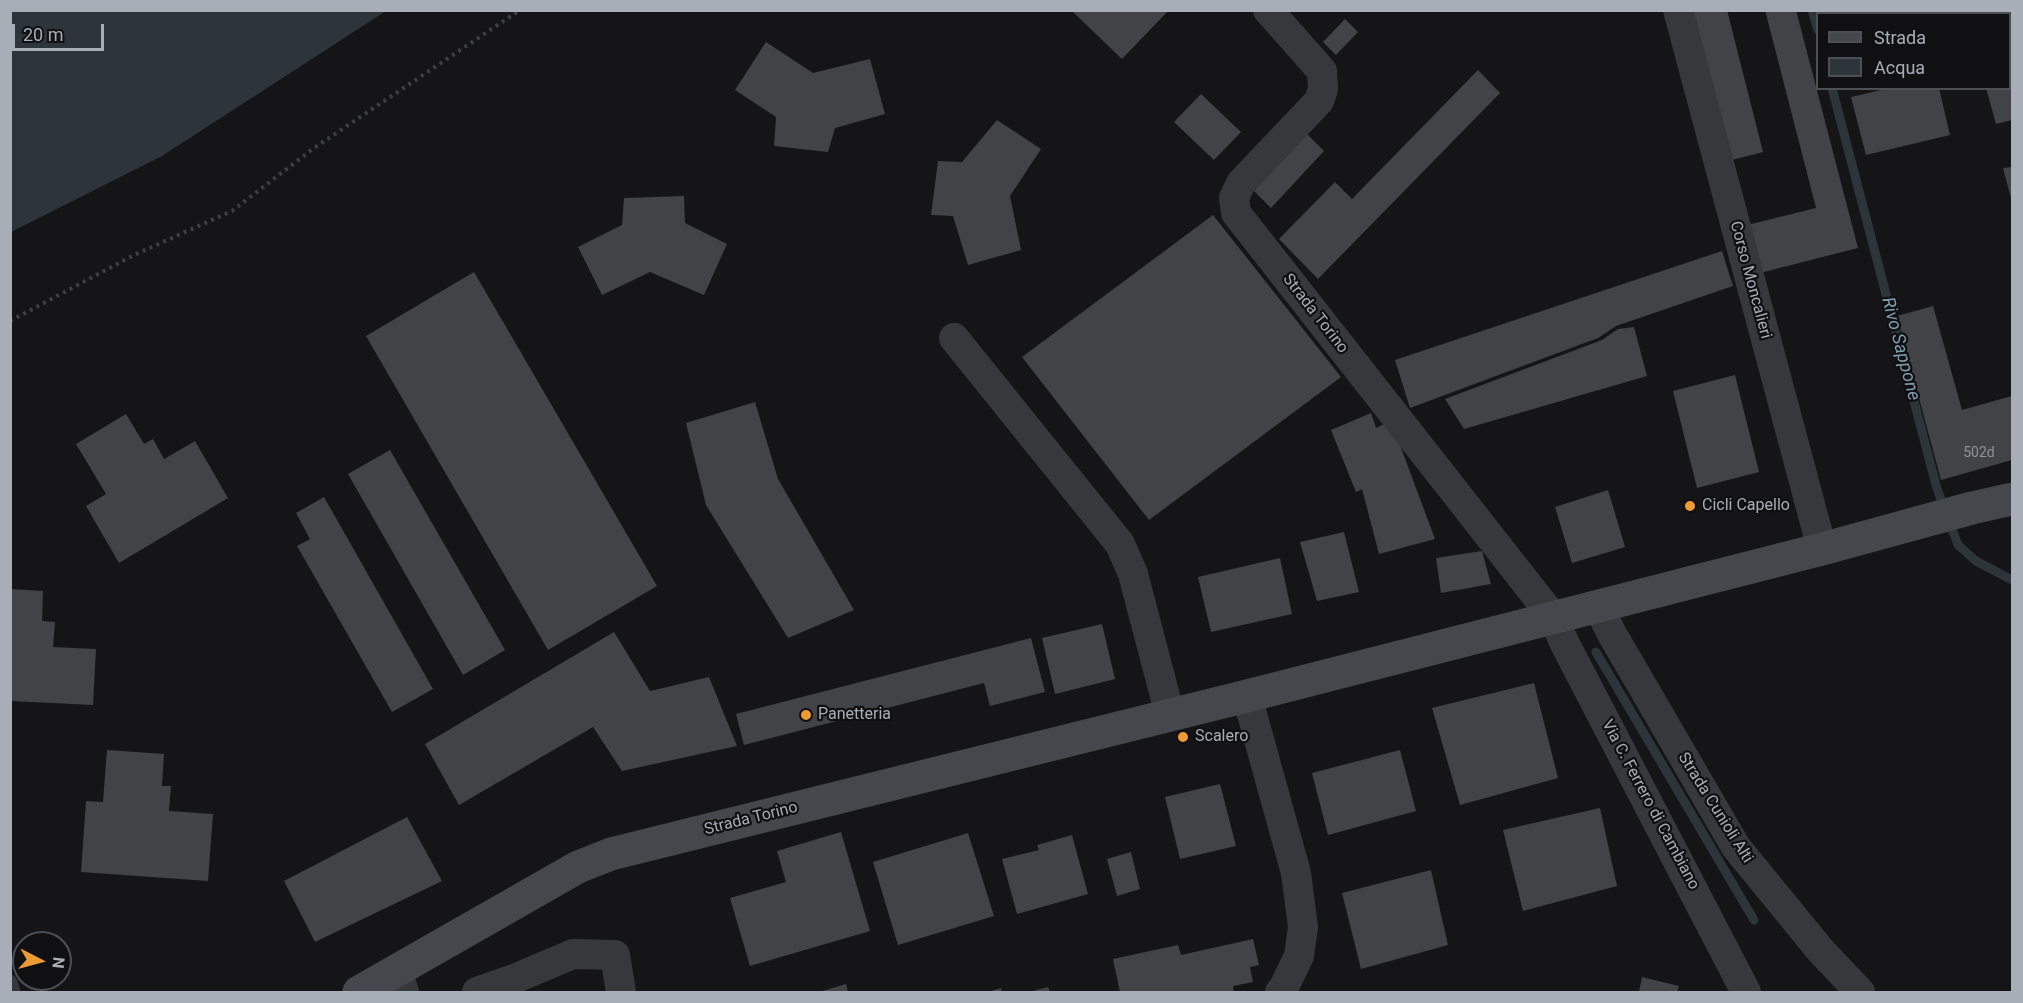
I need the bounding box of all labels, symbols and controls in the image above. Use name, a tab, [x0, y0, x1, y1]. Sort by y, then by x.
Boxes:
scale bar	[15, 12, 106, 50]
legend	[1816, 12, 2011, 90]
text: 20 m	[23, 24, 63, 45]
text: Strada	[1874, 27, 1926, 48]
text: Acqua	[1874, 57, 1925, 78]
street label: Corso Moncalieri	[1725, 219, 1775, 341]
street label: Strada Torino	[1278, 270, 1352, 358]
water label: Rivo Sappone	[1876, 295, 1924, 403]
house number: 502d	[1963, 445, 1995, 461]
place label: Cicli Capello	[1702, 496, 1790, 516]
marker: Cicli Capello	[1683, 499, 1697, 513]
place label: Panetteria	[818, 705, 891, 725]
marker: Panetteria	[799, 708, 813, 722]
street label: Via C. Ferrero di Cambiano	[1597, 717, 1703, 893]
place label: Scalero	[1195, 727, 1248, 747]
marker: Scalero	[1176, 730, 1190, 744]
street label: Strada Cunioli Alti	[1673, 749, 1757, 867]
street label: Strada Torino	[702, 798, 800, 840]
north arrow	[12, 931, 72, 991]
text: N	[48, 956, 68, 969]

